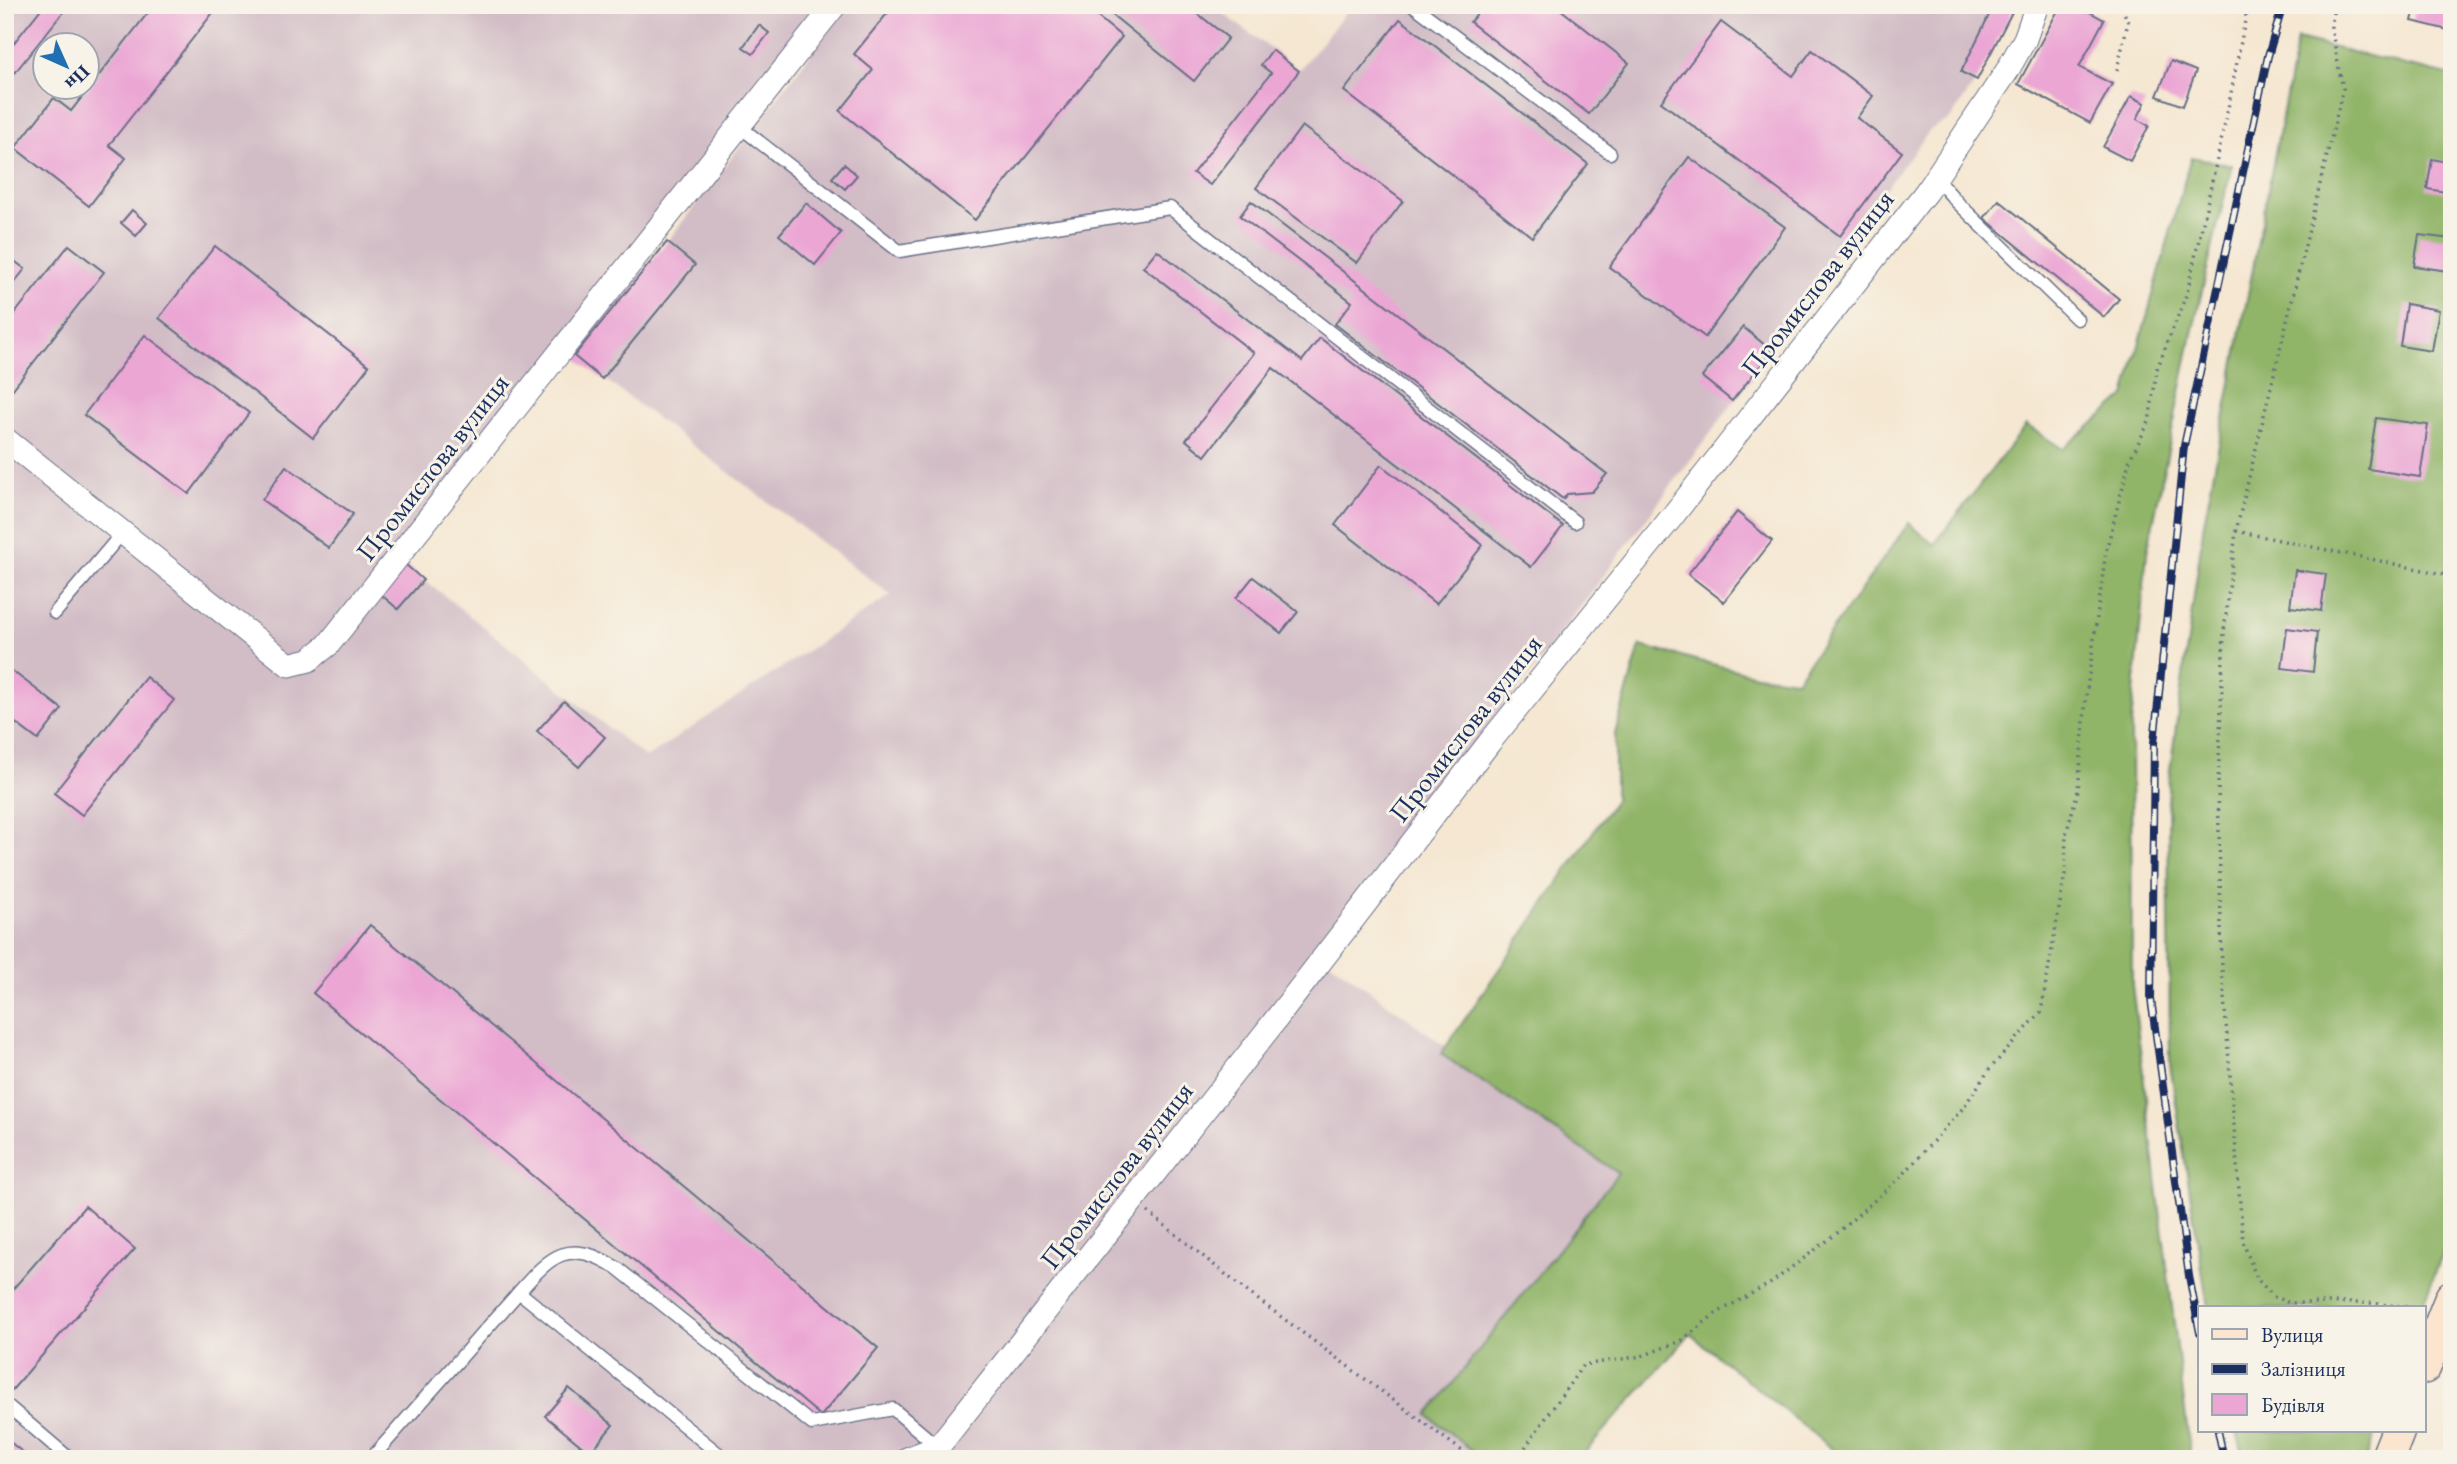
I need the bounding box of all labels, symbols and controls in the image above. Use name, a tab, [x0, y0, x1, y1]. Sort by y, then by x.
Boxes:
north arrow	[32, 32, 102, 102]
text: Пн	[60, 60, 96, 96]
street label: Промислова вулиця	[1732, 182, 1902, 384]
street label: Промислова вулиця	[347, 366, 517, 568]
street label: Промислова вулиця	[1380, 627, 1550, 829]
street label: Промислова вулиця	[1031, 1074, 1201, 1276]
legend	[2198, 1306, 2426, 1432]
text: Вулиця	[2261, 1321, 2323, 1348]
text: Залізниця	[2261, 1355, 2346, 1382]
text: Будівля	[2261, 1391, 2325, 1418]

